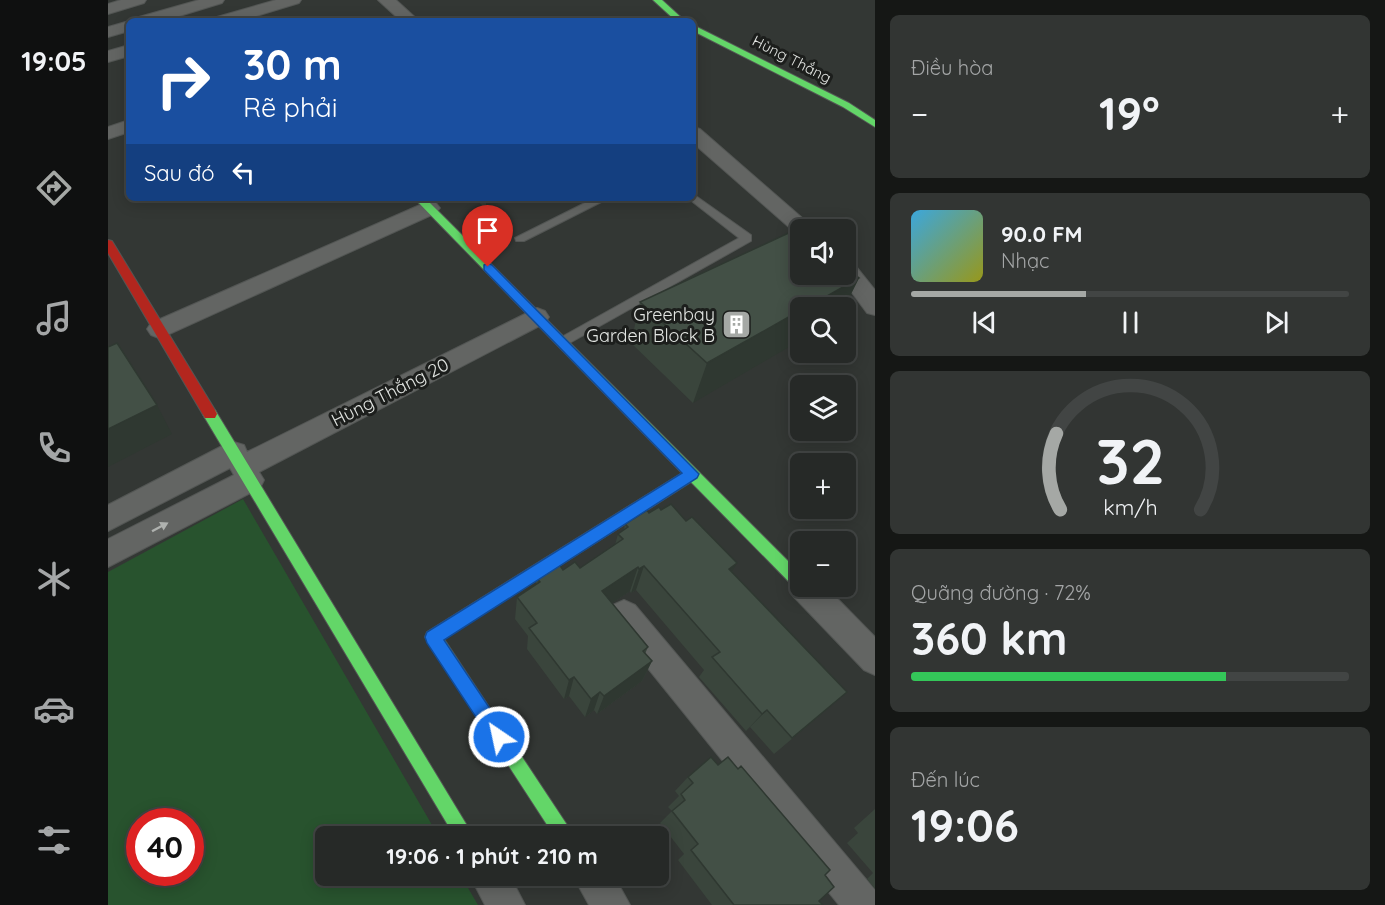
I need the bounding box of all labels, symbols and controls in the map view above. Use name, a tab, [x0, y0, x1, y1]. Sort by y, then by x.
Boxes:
street label: Hùng Thắng	[749, 31, 835, 87]
text: 30 m	[243, 38, 342, 91]
icon: right	[144, 42, 222, 120]
text: 19:05	[21, 44, 87, 78]
text: Điều hòa	[911, 55, 993, 80]
text: 19°	[1099, 85, 1160, 141]
text: Rẽ phải	[243, 90, 337, 124]
text: −	[911, 93, 928, 134]
text: +	[1330, 93, 1349, 134]
icon: left	[227, 156, 260, 189]
text: Sau đó	[144, 159, 215, 187]
icon: directions	[33, 167, 75, 209]
pin	[462, 205, 513, 267]
icon: arrive	[471, 214, 504, 247]
map controls	[790, 219, 856, 597]
button: sound	[790, 219, 856, 285]
text: 90.0 FM	[1001, 220, 1083, 248]
text: Nhạc	[1001, 248, 1049, 273]
icon: music	[33, 297, 75, 339]
button: search	[790, 297, 856, 363]
place label: Greenbay Garden Block B	[586, 303, 715, 347]
icon: previous	[968, 306, 1001, 339]
icon: pause	[1114, 306, 1147, 339]
icon: next	[1260, 306, 1293, 339]
building icon: Greenbay Garden Block B	[720, 308, 752, 340]
street label: Hùng Thắng 20	[327, 352, 453, 432]
button: layers	[790, 375, 856, 441]
text: 32	[1095, 422, 1165, 500]
icon: phone	[33, 427, 75, 469]
button: +	[790, 453, 856, 519]
text: km/h	[1103, 494, 1157, 520]
one-way arrow	[151, 522, 168, 532]
button: −	[790, 531, 856, 597]
icon: climate	[33, 558, 75, 600]
text: Quãng đường · 72%	[911, 580, 1091, 605]
text: 360 km	[911, 610, 1067, 666]
icon: car	[33, 688, 75, 730]
position arrow	[467, 705, 531, 769]
text: Đến lúc	[911, 767, 980, 792]
text: 19:06	[911, 797, 1019, 853]
speed limit sign: 40	[126, 808, 204, 886]
icon: filters	[33, 819, 75, 861]
text: 19:06 · 1 phút · 210 m	[386, 842, 598, 870]

